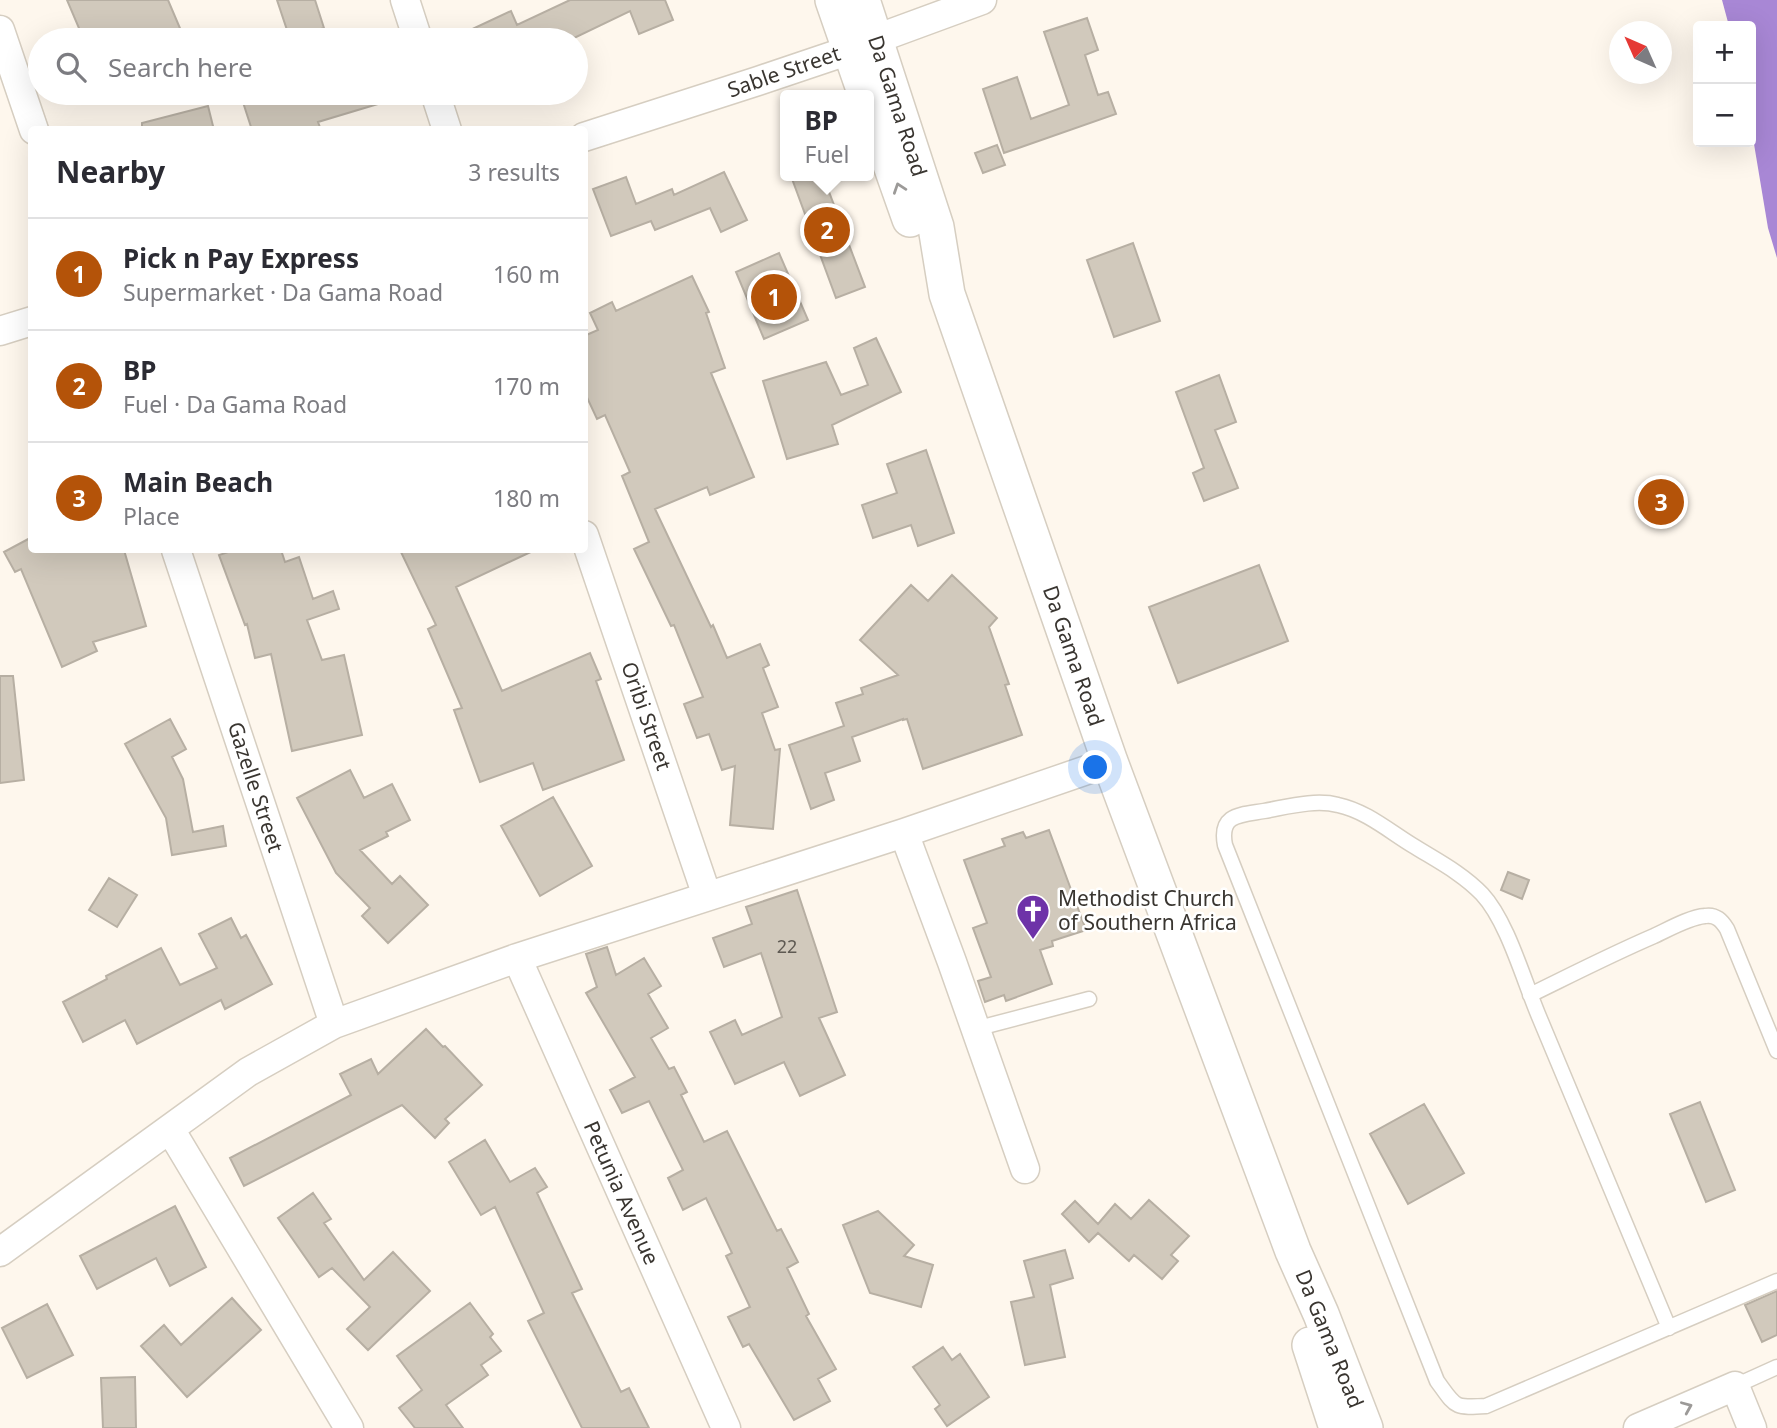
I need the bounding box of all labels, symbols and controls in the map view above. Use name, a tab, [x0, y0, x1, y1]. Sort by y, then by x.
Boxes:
north arrow	[1609, 21, 1672, 84]
map controls	[1693, 21, 1756, 147]
button: +	[1693, 21, 1756, 84]
search box	[28, 28, 588, 105]
street label: Da Gama Road	[862, 31, 934, 180]
street label: Sable Street	[724, 39, 844, 103]
icon: search	[52, 48, 90, 86]
text: Search here	[108, 49, 253, 85]
button: −	[1693, 84, 1756, 147]
popup	[780, 90, 874, 181]
text: BP	[804, 102, 838, 138]
text: Fuel	[804, 138, 850, 170]
text: Nearby	[56, 151, 165, 192]
text: 3 results	[468, 156, 560, 188]
one-way arrow	[893, 182, 907, 195]
pin: 2	[804, 204, 850, 256]
text: Pick n Pay Express	[123, 240, 359, 276]
text: 1	[72, 258, 86, 290]
text: 160 m	[493, 258, 560, 290]
pin: 1	[751, 271, 797, 323]
text: Supermarket · Da Gama Road	[123, 276, 443, 308]
text: BP	[123, 352, 156, 388]
text: 2	[72, 370, 86, 402]
text: 170 m	[493, 370, 560, 402]
text: Fuel · Da Gama Road	[123, 388, 347, 420]
text: Main Beach	[123, 464, 273, 500]
pin: 3	[1638, 476, 1684, 528]
text: 3	[72, 482, 86, 514]
text: 180 m	[493, 482, 560, 514]
text: Place	[123, 500, 180, 532]
street label: Da Gama Road	[1037, 582, 1111, 730]
street label: Oribi Street	[615, 658, 679, 774]
street label: Gazelle Street	[222, 718, 290, 856]
your location	[1078, 750, 1112, 784]
place label: Methodist Church of Southern Africa	[1058, 884, 1237, 936]
church icon: Methodist Church of Southern Africa	[1014, 892, 1052, 941]
house number: 22	[777, 934, 797, 958]
street label: Petunia Avenue	[578, 1116, 666, 1269]
street label: Da Gama Road	[1289, 1265, 1370, 1412]
one-way arrow	[1679, 1401, 1692, 1415]

